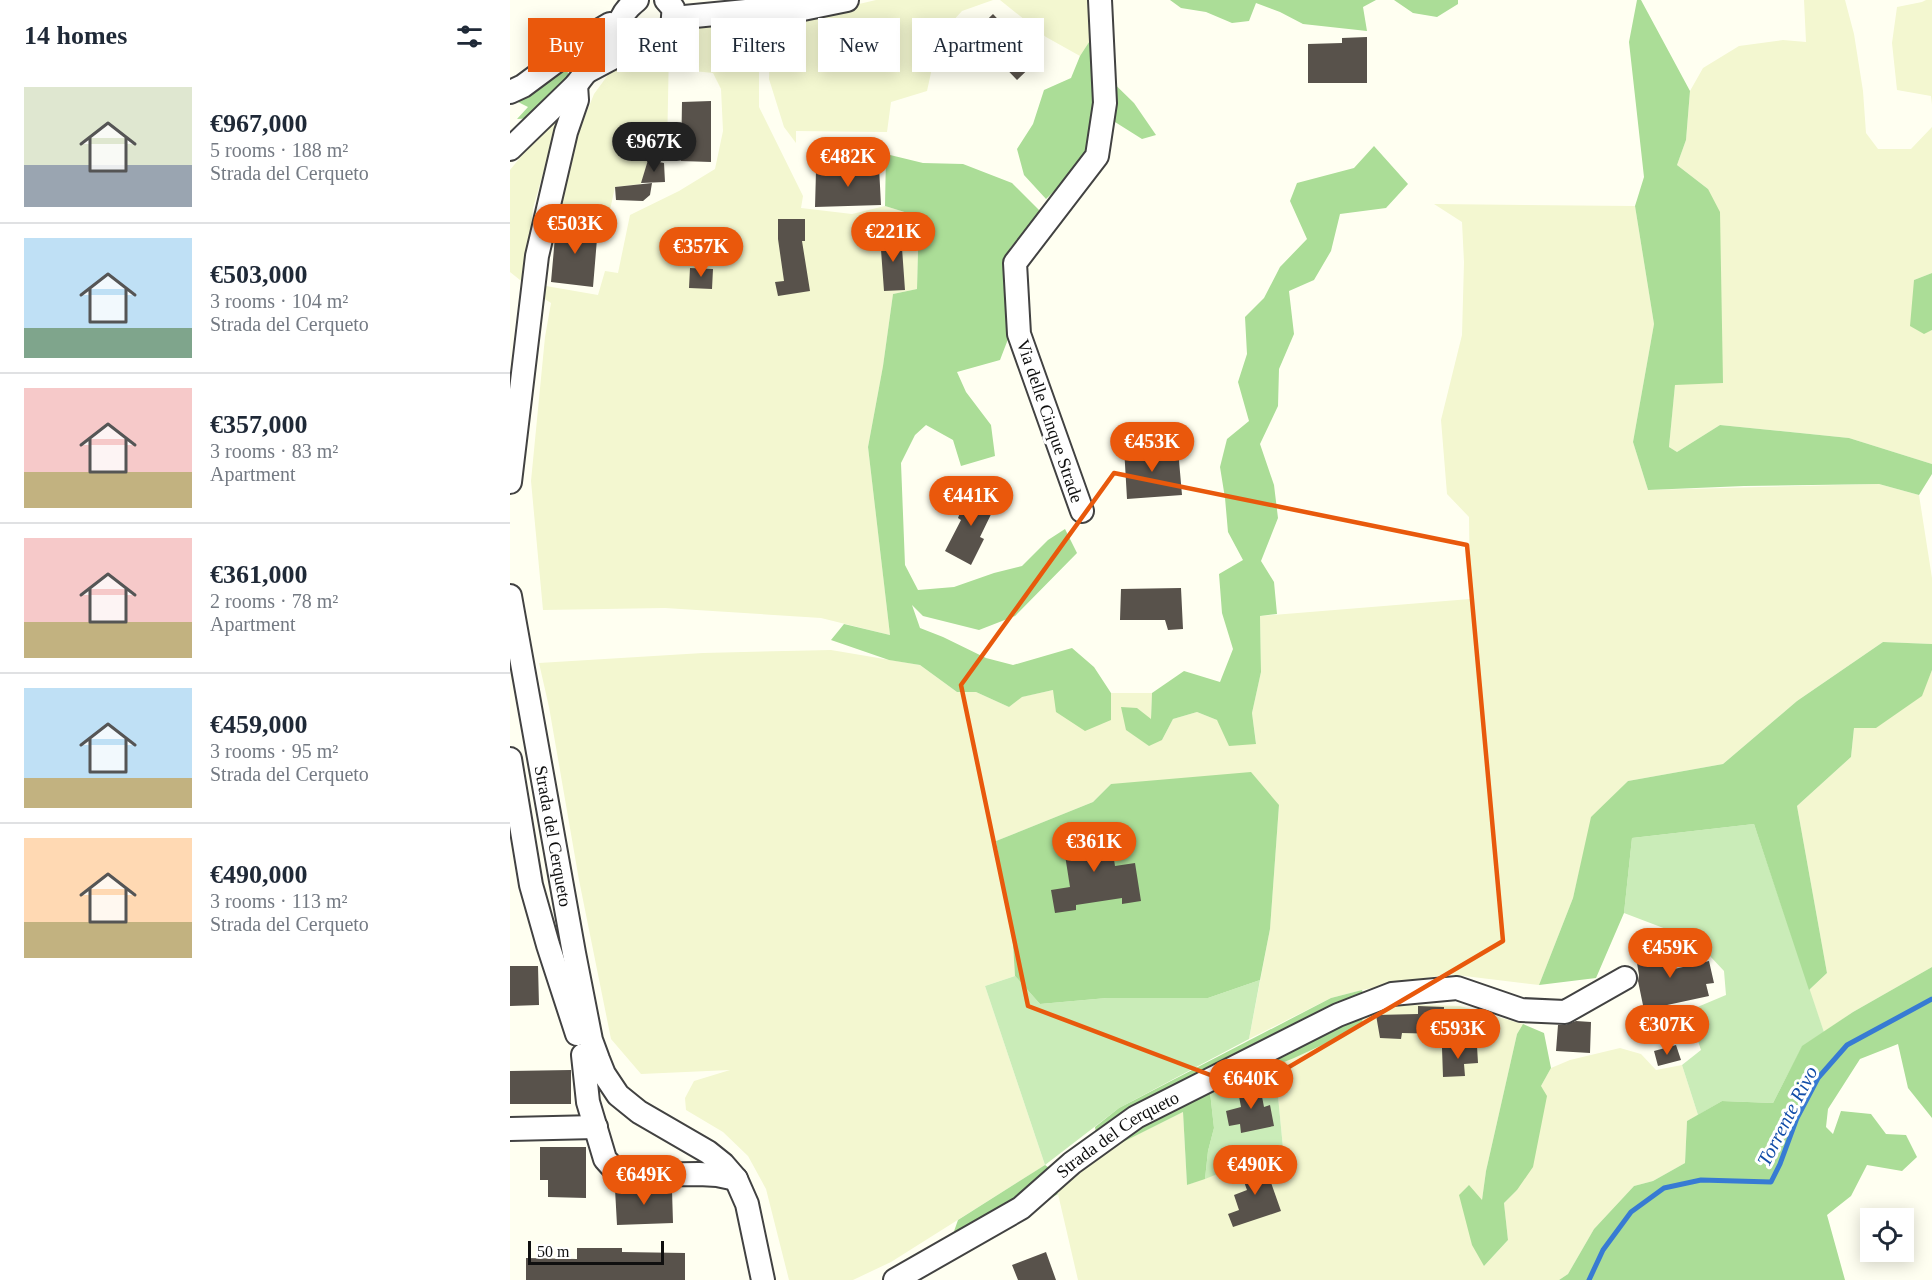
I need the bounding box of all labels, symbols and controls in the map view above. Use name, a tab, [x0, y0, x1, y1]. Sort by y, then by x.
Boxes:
chip: Buy	[528, 18, 605, 72]
chip: Rent	[617, 18, 699, 72]
chip: Filters	[711, 18, 806, 72]
chip: New	[818, 18, 900, 72]
chip: Apartment	[912, 18, 1044, 72]
icon: filters	[453, 20, 486, 53]
text: 14 homes	[24, 21, 127, 50]
text: €967,000	[210, 109, 308, 138]
icon: home	[72, 111, 144, 183]
pin: €967K	[612, 122, 696, 173]
text: €967K	[626, 130, 682, 152]
pin: €482K	[806, 137, 890, 188]
text: 5 rooms · 188 m²	[210, 139, 348, 161]
text: €482K	[820, 145, 876, 167]
text: Strada del Cerqueto	[210, 162, 369, 184]
pin: €503K	[533, 204, 617, 255]
text: €503K	[547, 212, 603, 234]
pin: €221K	[851, 212, 935, 263]
text: €221K	[865, 220, 921, 242]
pin: €357K	[659, 227, 743, 278]
text: €357K	[673, 235, 729, 257]
text: €503,000	[210, 260, 308, 289]
icon: home	[72, 262, 144, 334]
text: 3 rooms · 104 m²	[210, 290, 348, 312]
text: Strada del Cerqueto	[210, 313, 369, 335]
street label: Via delle Cinque Strade	[1013, 337, 1087, 505]
text: €357,000	[210, 410, 308, 439]
icon: home	[72, 412, 144, 484]
pin: €453K	[1110, 422, 1194, 473]
text: €453K	[1124, 430, 1180, 452]
text: 3 rooms · 83 m²	[210, 440, 338, 462]
text: Apartment	[210, 463, 296, 485]
pin: €441K	[929, 476, 1013, 527]
text: €441K	[943, 484, 999, 506]
text: €361,000	[210, 560, 308, 589]
icon: home	[72, 562, 144, 634]
text: 2 rooms · 78 m²	[210, 590, 338, 612]
text: Apartment	[210, 613, 296, 635]
text: €459,000	[210, 710, 308, 739]
icon: home	[72, 712, 144, 784]
text: 3 rooms · 95 m²	[210, 740, 338, 762]
text: Strada del Cerqueto	[210, 763, 369, 785]
street label: Strada del Cerqueto	[531, 764, 576, 908]
pin: €361K	[1052, 822, 1136, 873]
text: €361K	[1066, 830, 1122, 852]
text: €490,000	[210, 860, 308, 889]
icon: home	[72, 862, 144, 934]
text: 3 rooms · 113 m²	[210, 890, 347, 912]
text: Strada del Cerqueto	[210, 913, 369, 935]
pin: €459K	[1628, 928, 1712, 979]
text: €459K	[1642, 936, 1698, 958]
pin: €307K	[1625, 1005, 1709, 1056]
pin: €593K	[1416, 1009, 1500, 1060]
text: €307K	[1639, 1013, 1695, 1035]
text: €593K	[1430, 1017, 1486, 1039]
pin: €640K	[1209, 1059, 1293, 1110]
water label: Torrente Rivo	[1752, 1062, 1822, 1170]
text: €640K	[1223, 1067, 1279, 1089]
street label: Strada del Cerqueto	[1052, 1087, 1182, 1182]
pin: €490K	[1213, 1145, 1297, 1196]
text: €490K	[1227, 1153, 1283, 1175]
pin: €649K	[602, 1155, 686, 1206]
text: €649K	[616, 1163, 672, 1185]
map controls	[1860, 1208, 1914, 1262]
button: locate	[1860, 1208, 1914, 1262]
scale bar	[528, 1238, 664, 1266]
text: 50 m	[537, 1243, 569, 1260]

